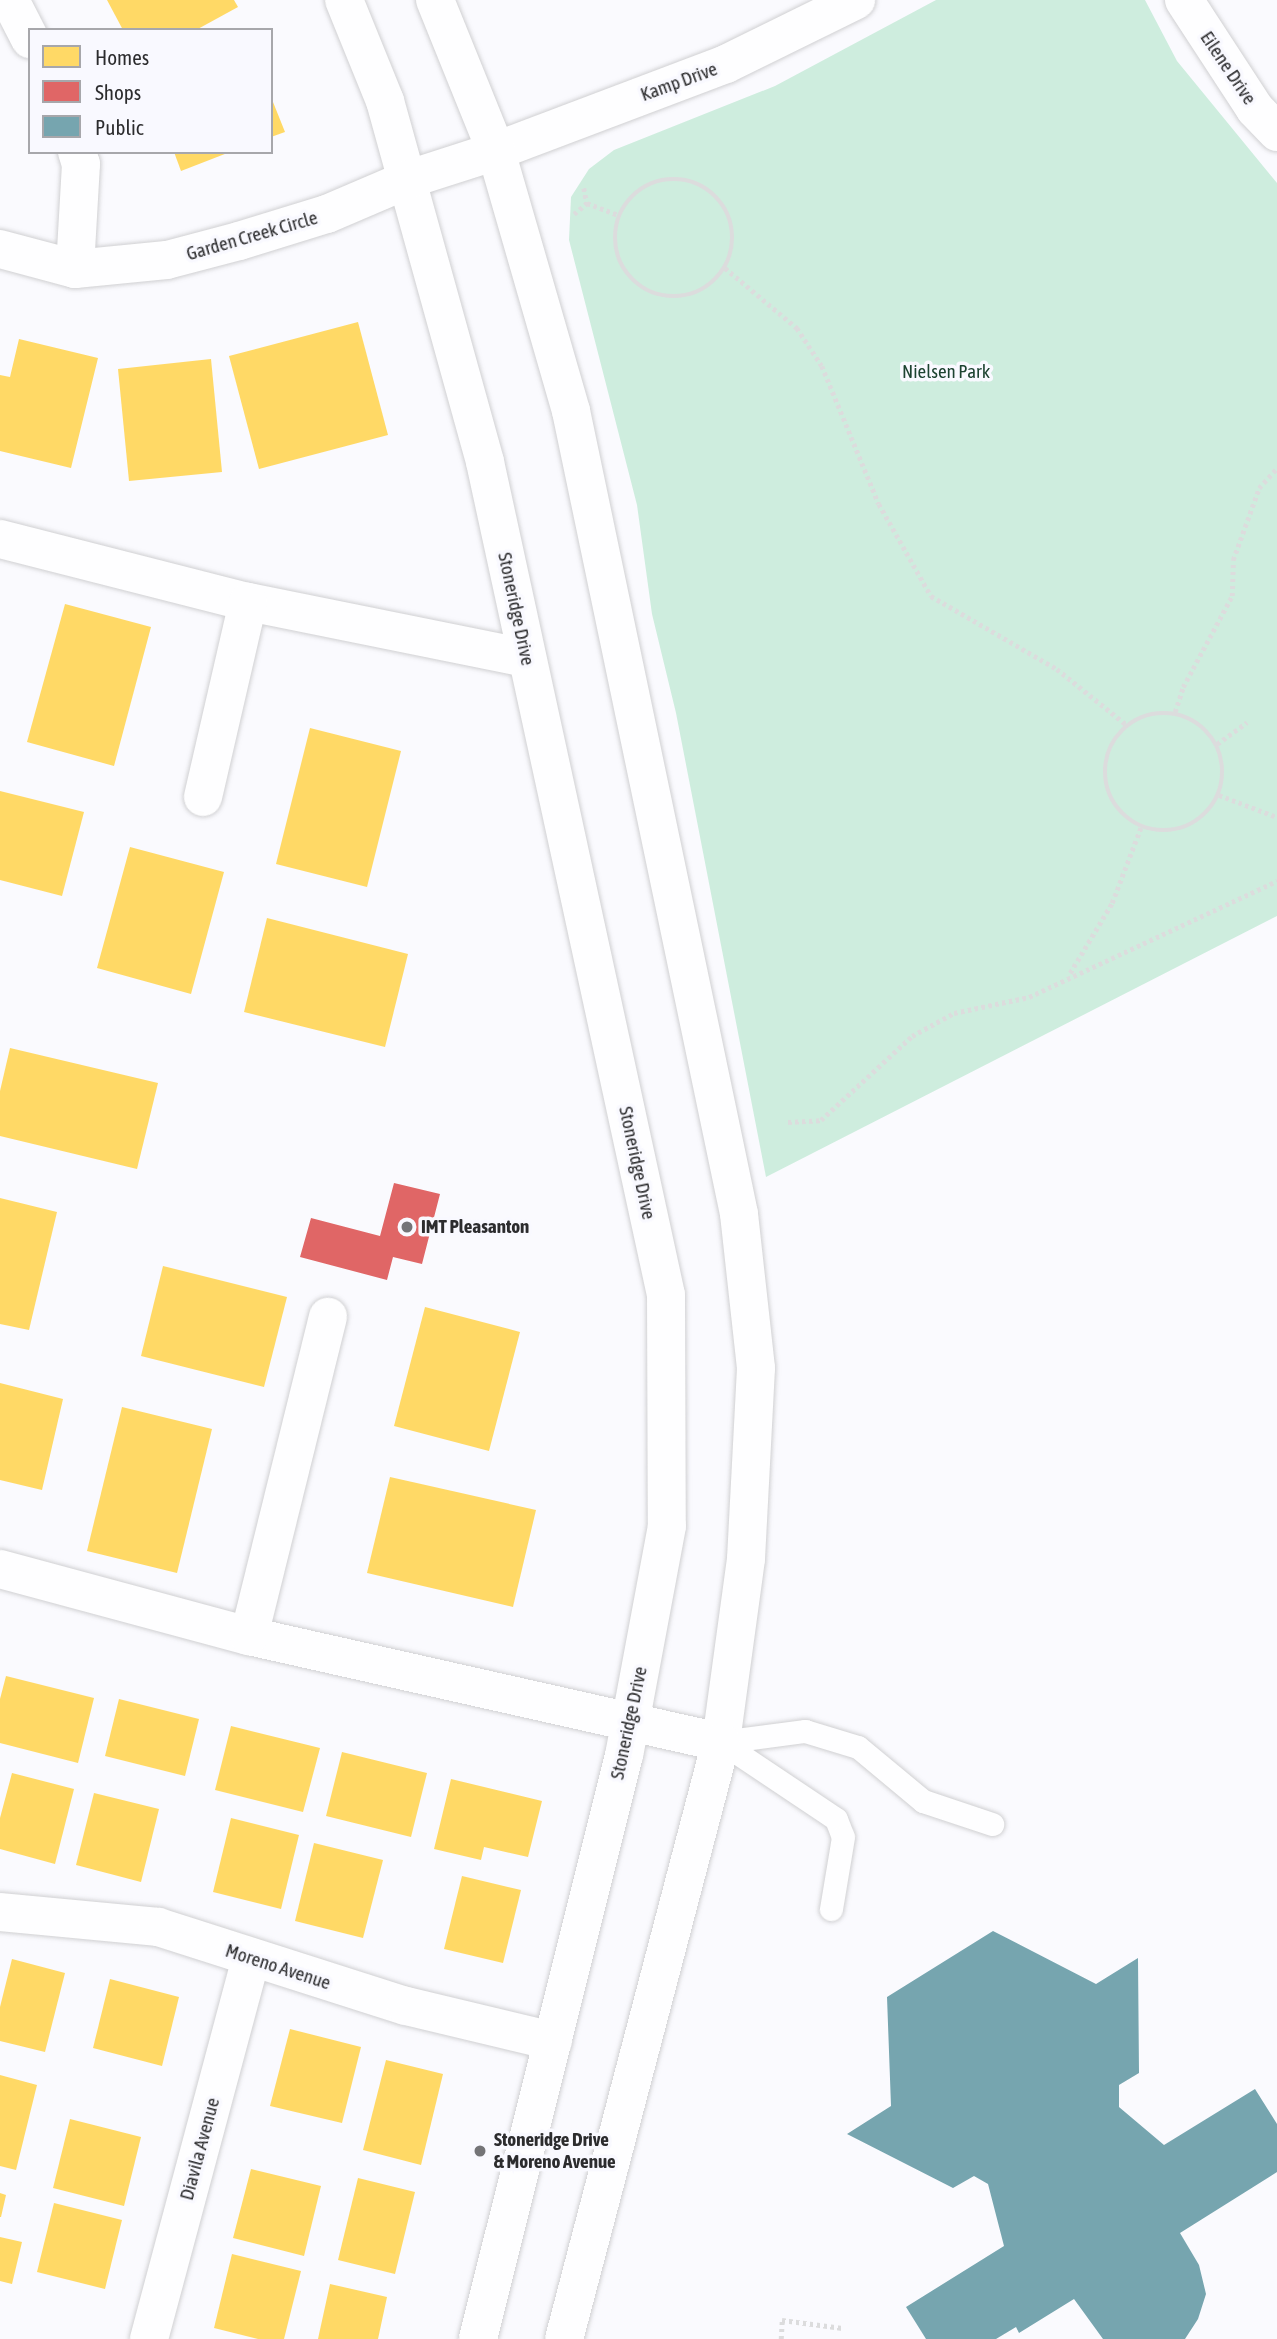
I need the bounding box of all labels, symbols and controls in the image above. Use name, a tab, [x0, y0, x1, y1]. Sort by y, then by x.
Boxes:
street label: Eilene Drive	[1195, 27, 1261, 109]
legend	[28, 28, 273, 154]
text: Homes	[95, 45, 149, 69]
street label: Kamp Drive	[638, 58, 720, 106]
text: Shops	[95, 80, 141, 104]
text: Public	[95, 115, 144, 139]
street label: Garden Creek Circle	[184, 206, 320, 266]
park label: Nielsen Park	[902, 361, 990, 383]
street label: Stoneridge Drive	[493, 550, 539, 668]
street label: Stoneridge Drive	[614, 1104, 660, 1222]
place label: IMT Pleasanton	[421, 1216, 529, 1238]
marker: IMT Pleasanton	[399, 1219, 415, 1235]
street label: Stoneridge Drive	[606, 1664, 652, 1782]
street label: Moreno Avenue	[223, 1939, 333, 1995]
street label: Diavila Avenue	[175, 2095, 225, 2203]
place label: Stoneridge Drive & Moreno Avenue	[494, 2129, 616, 2173]
marker: Stoneridge Drive & Moreno Avenue	[472, 2143, 488, 2159]

